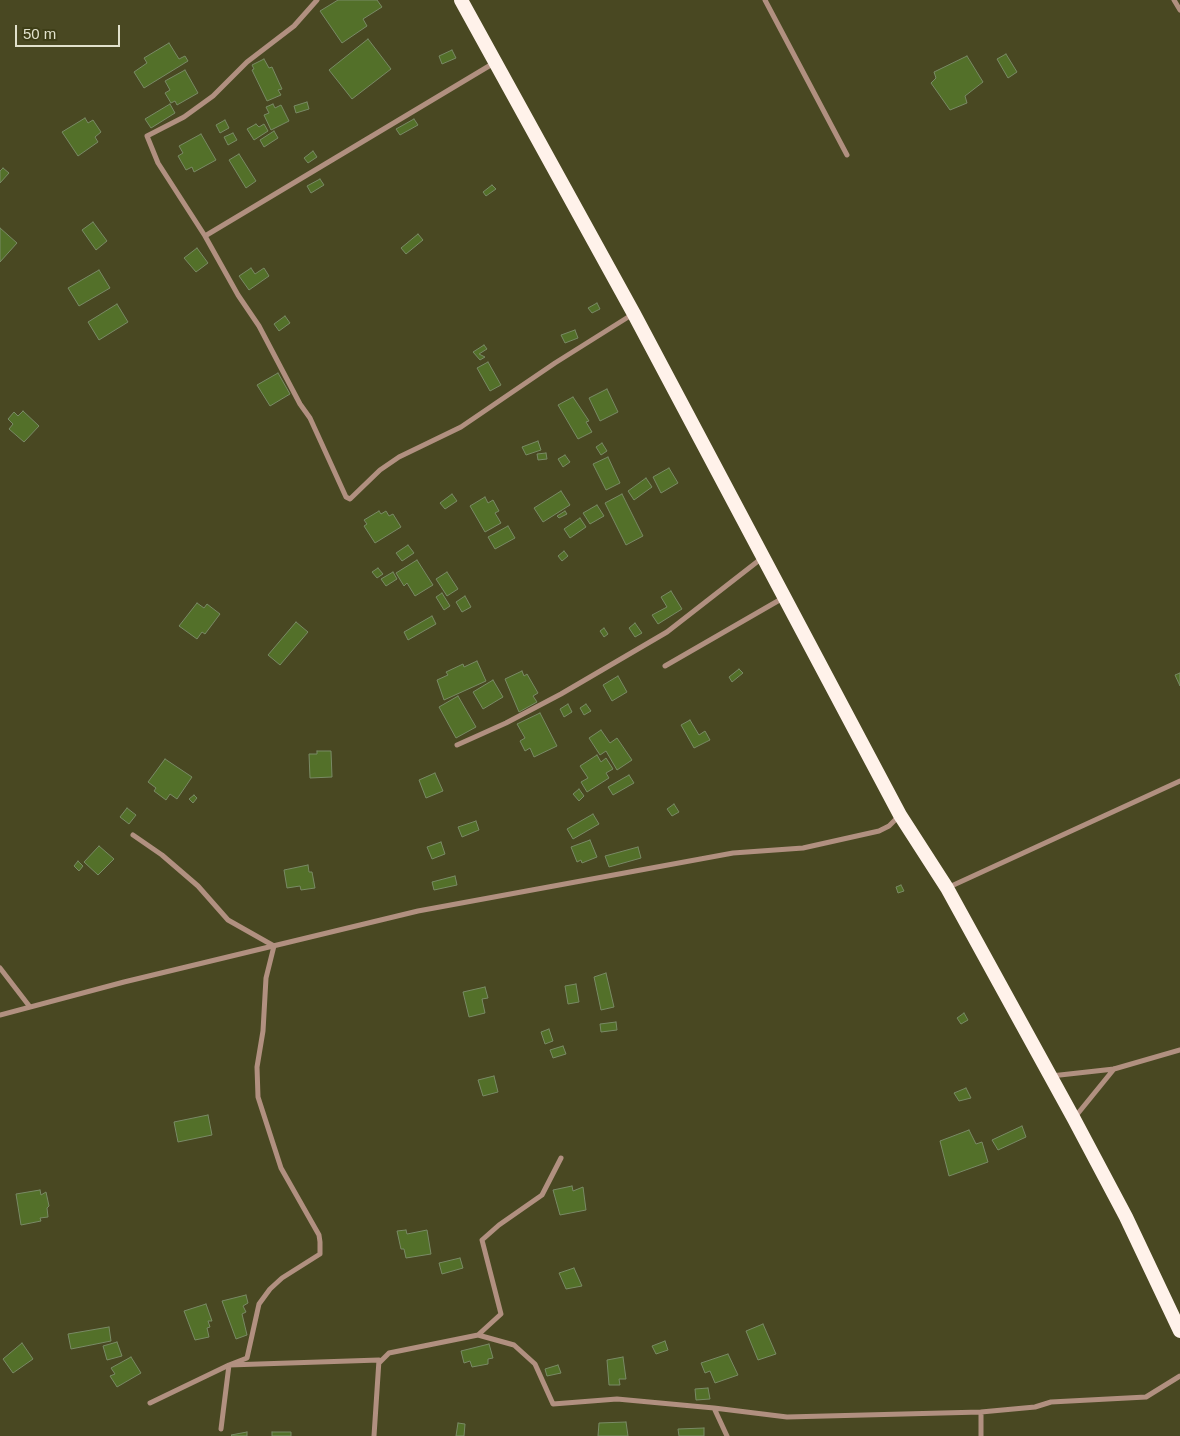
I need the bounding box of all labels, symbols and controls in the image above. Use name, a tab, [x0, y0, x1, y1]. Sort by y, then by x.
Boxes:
scale bar	[18, 15, 122, 47]
text: 50 m	[23, 25, 56, 42]

